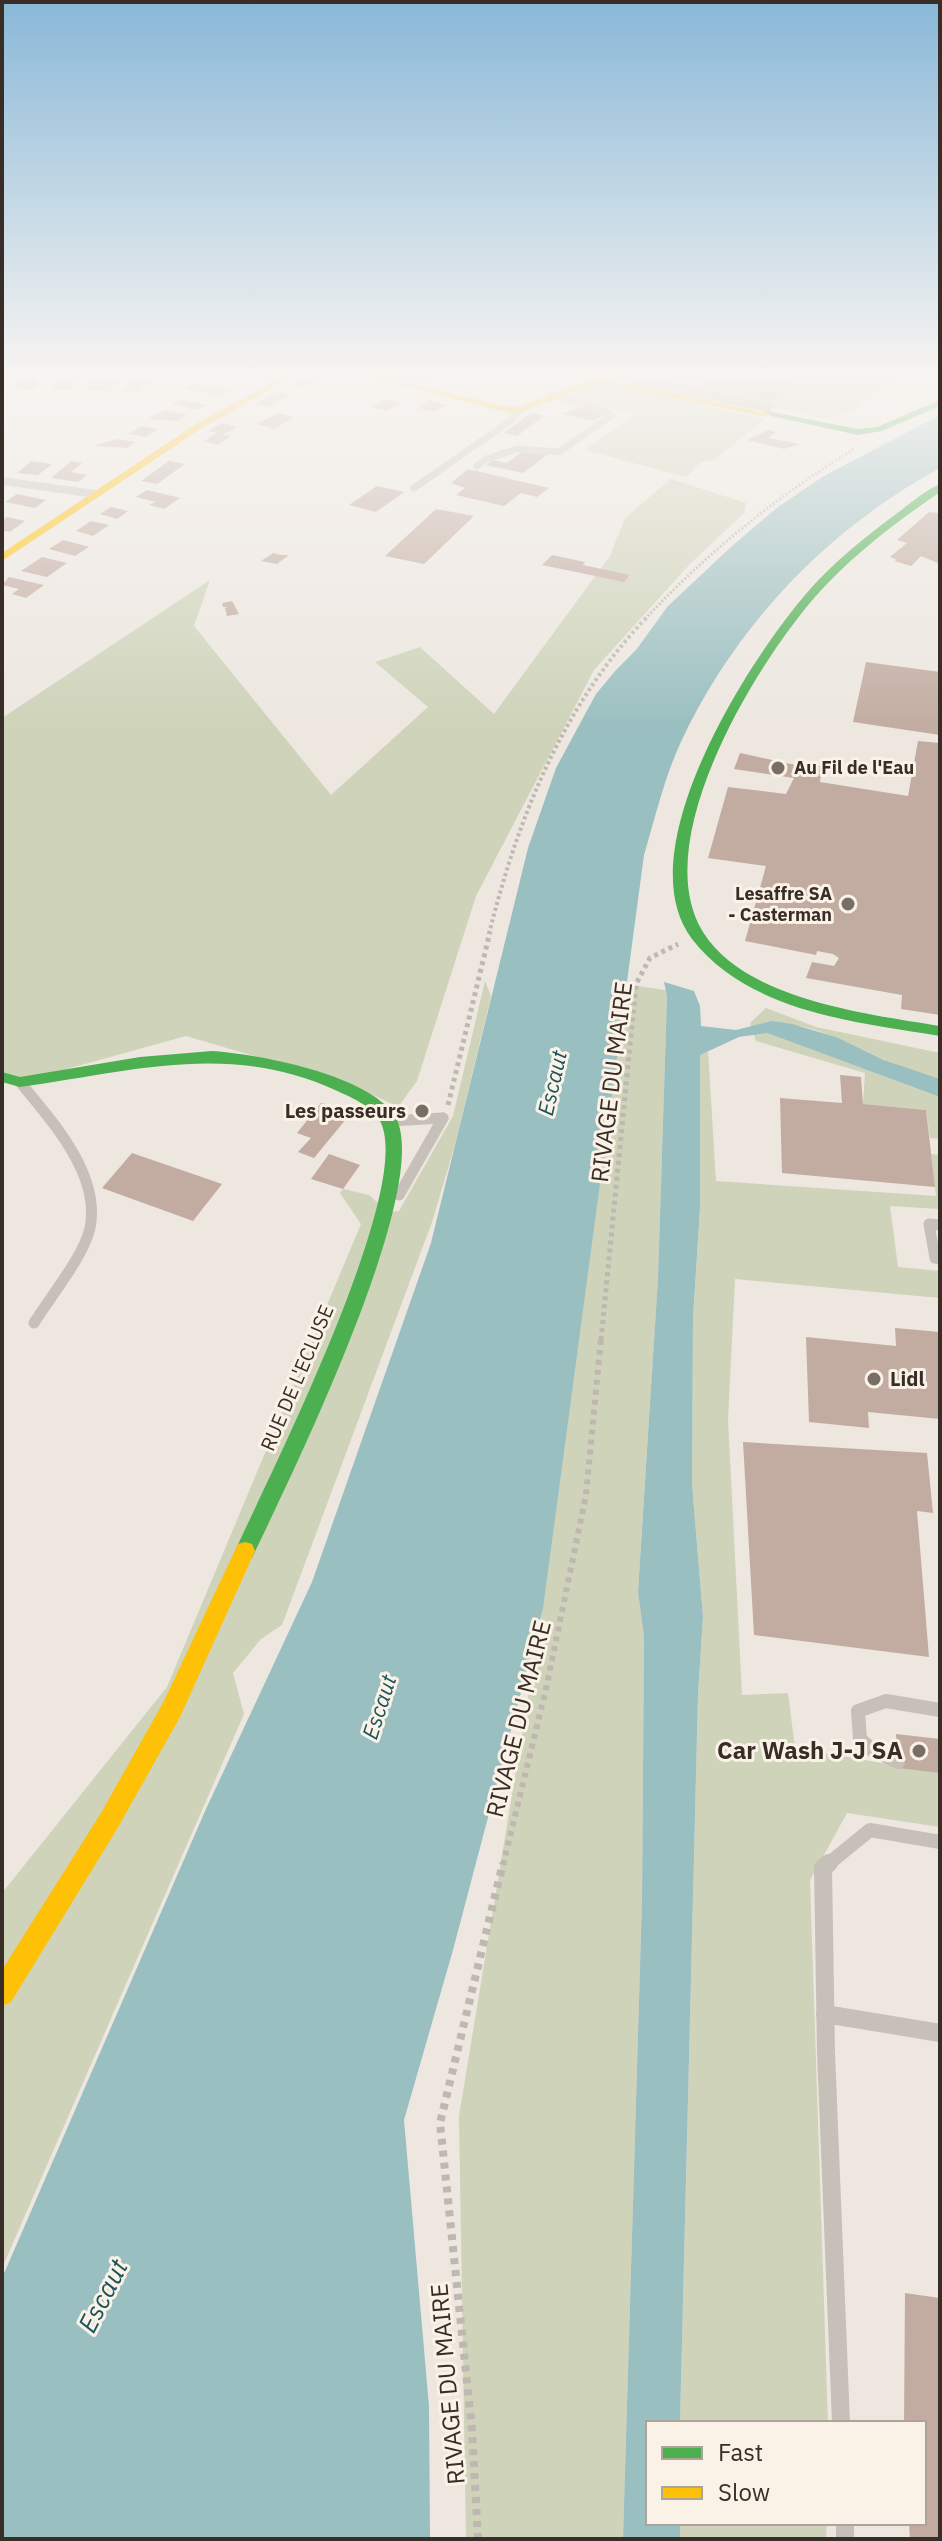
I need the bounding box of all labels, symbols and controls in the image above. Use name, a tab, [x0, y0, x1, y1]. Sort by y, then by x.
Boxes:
place label: Au Fil de l'Eau	[794, 756, 914, 779]
marker: Au Fil de l'Eau	[769, 759, 787, 777]
place label: Lesaffre SA - Casterman	[728, 882, 832, 926]
marker: Lesaffre SA - Casterman	[839, 895, 857, 913]
street label: RIVAGE DU MAIRE	[583, 980, 639, 1184]
water label: Escaut	[530, 1047, 573, 1118]
place label: Les passeurs	[285, 1097, 406, 1124]
marker: Les passeurs	[413, 1102, 431, 1120]
street label: RUE DE L'ECLUSE	[254, 1301, 339, 1455]
place label: Lidl	[890, 1365, 925, 1392]
marker: Lidl	[865, 1370, 883, 1388]
street label: RIVAGE DU MAIRE	[478, 1617, 558, 1821]
water label: Escaut	[355, 1670, 403, 1743]
place label: Car Wash J-J SA	[717, 1734, 903, 1766]
marker: Car Wash J-J SA	[910, 1742, 928, 1760]
water label: Escaut	[69, 2253, 135, 2338]
street label: RIVAGE DU MAIRE	[422, 2282, 472, 2486]
legend	[646, 2421, 926, 2525]
text: Fast	[718, 2436, 763, 2468]
text: Slow	[718, 2476, 770, 2508]

